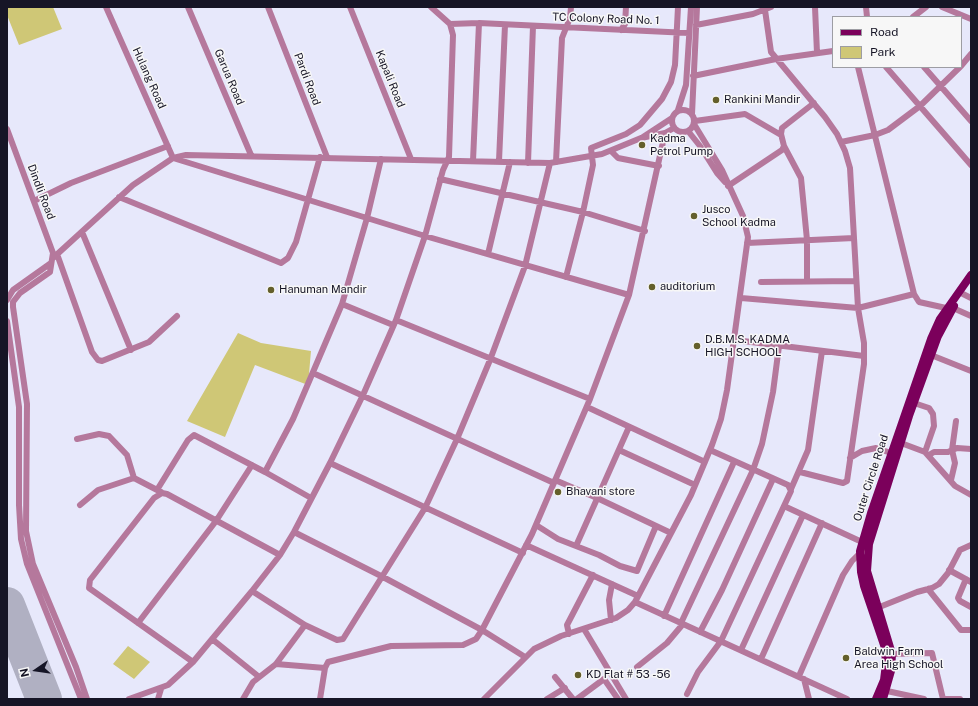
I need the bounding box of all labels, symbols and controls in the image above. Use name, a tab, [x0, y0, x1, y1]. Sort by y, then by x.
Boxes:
street label: TC Colony Road No. 1	[552, 11, 660, 27]
legend	[832, 16, 962, 68]
text: Road	[870, 25, 898, 39]
street label: Hulang Road	[130, 45, 168, 111]
text: Park	[870, 45, 896, 59]
street label: Garua Road	[211, 47, 247, 107]
street label: Kapali Road	[372, 48, 408, 110]
street label: Pardi Road	[291, 51, 323, 107]
place label: Rankini Mandir	[724, 93, 800, 107]
marker: Rankini Mandir	[711, 95, 721, 105]
place label: Kadma Petrol Pump	[650, 132, 713, 158]
marker: Kadma Petrol Pump	[637, 140, 647, 150]
street label: Dindli Road	[24, 163, 58, 221]
place label: Jusco School Kadma	[702, 203, 776, 229]
marker: Jusco School Kadma	[689, 211, 699, 221]
place label: auditorium	[660, 280, 715, 294]
marker: auditorium	[647, 282, 657, 292]
place label: Hanuman Mandir	[279, 283, 367, 297]
marker: Hanuman Mandir	[266, 285, 276, 295]
place label: D.B.M.S. KADMA HIGH SCHOOL	[705, 333, 790, 359]
marker: D.B.M.S. KADMA HIGH SCHOOL	[692, 341, 702, 351]
street label: Outer Circle Road	[851, 433, 891, 523]
place label: Bhavani store	[566, 485, 635, 499]
marker: Bhavani store	[553, 487, 563, 497]
place label: Baldwin Farm Area High School	[854, 645, 943, 671]
north arrow	[16, 650, 56, 690]
marker: Baldwin Farm Area High School	[841, 653, 851, 663]
text: N	[17, 667, 31, 678]
place label: KD Flat # 53 -56	[586, 668, 670, 682]
marker: KD Flat # 53 -56	[573, 670, 583, 680]

